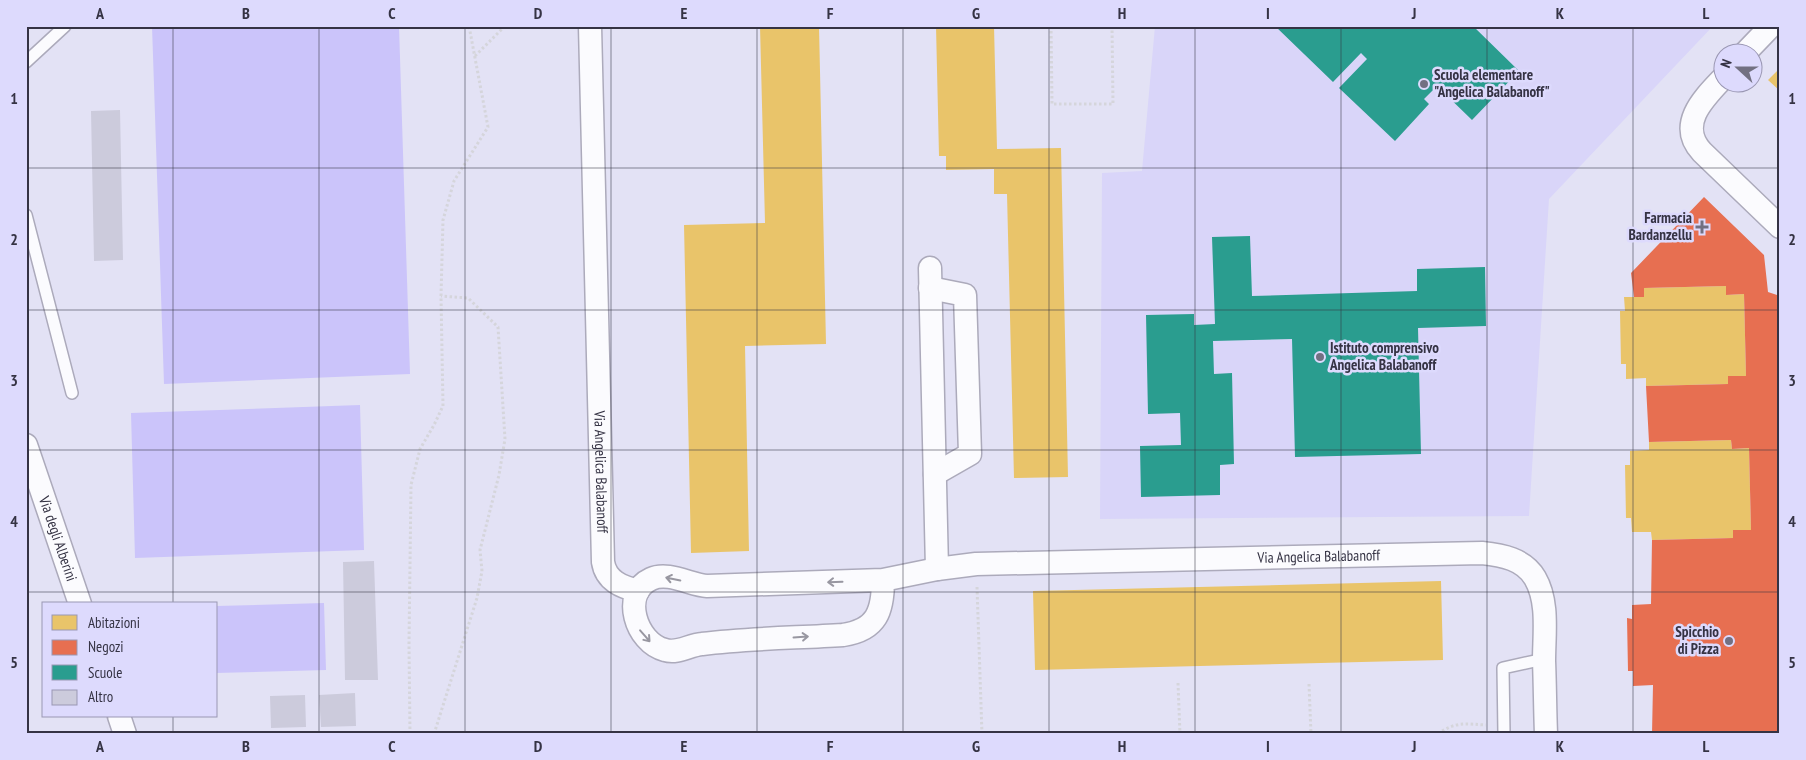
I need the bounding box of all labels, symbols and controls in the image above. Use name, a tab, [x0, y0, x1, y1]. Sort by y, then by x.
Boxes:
text: A	[95, 3, 105, 23]
text: B	[242, 3, 250, 23]
text: C	[388, 3, 396, 23]
text: D	[534, 3, 543, 23]
text: E	[681, 3, 688, 23]
text: F	[827, 3, 834, 23]
text: G	[972, 3, 980, 23]
text: H	[1118, 3, 1126, 23]
text: I	[1266, 3, 1270, 23]
text: J	[1411, 3, 1416, 23]
text: K	[1556, 3, 1565, 23]
text: L	[1703, 3, 1710, 23]
north arrow	[1714, 42, 1764, 92]
text: N	[1716, 57, 1736, 70]
place label: Scuola elementare "Angelica Balabanoff"	[1434, 65, 1550, 101]
marker: Scuola elementare "Angelica Balabanoff"	[1418, 78, 1430, 90]
text: 1	[10, 88, 18, 108]
text: 1	[1788, 88, 1796, 108]
place label: Farmacia Bardanzellu	[1628, 208, 1692, 244]
marker: Farmacia Bardanzellu	[1696, 221, 1708, 233]
text: 2	[10, 229, 18, 249]
text: 2	[1788, 229, 1796, 249]
place label: Istituto comprensivo Angelica Balabanoff	[1329, 338, 1439, 374]
marker: Istituto comprensivo Angelica Balabanoff	[1314, 351, 1326, 363]
text: 3	[10, 370, 18, 390]
text: 3	[1788, 370, 1796, 390]
street label: Via Angelica Balabanoff	[590, 409, 612, 534]
street label: Via degli Alberini	[35, 493, 82, 584]
text: 4	[10, 511, 18, 531]
text: 4	[1788, 511, 1796, 531]
street label: Via Angelica Balabanoff	[1256, 545, 1381, 567]
one-way arrow	[666, 574, 682, 583]
one-way arrow	[827, 577, 843, 586]
legend	[42, 602, 218, 718]
text: Abitazioni	[88, 613, 140, 632]
place label: Spicchio di Pizza	[1675, 622, 1719, 658]
one-way arrow	[640, 630, 651, 643]
one-way arrow	[793, 633, 809, 642]
marker: Spicchio di Pizza	[1723, 635, 1735, 647]
text: Negozi	[88, 637, 124, 656]
text: 5	[10, 652, 18, 672]
text: 5	[1788, 652, 1796, 672]
text: Scuole	[88, 663, 122, 682]
text: Altro	[88, 687, 113, 706]
text: A	[95, 736, 105, 756]
text: B	[242, 736, 250, 756]
text: C	[388, 736, 396, 756]
text: D	[534, 736, 543, 756]
text: E	[681, 736, 688, 756]
text: F	[827, 736, 834, 756]
text: G	[972, 736, 980, 756]
text: H	[1118, 736, 1126, 756]
text: I	[1266, 736, 1270, 756]
text: J	[1411, 736, 1416, 756]
text: K	[1556, 736, 1565, 756]
text: L	[1703, 736, 1710, 756]

